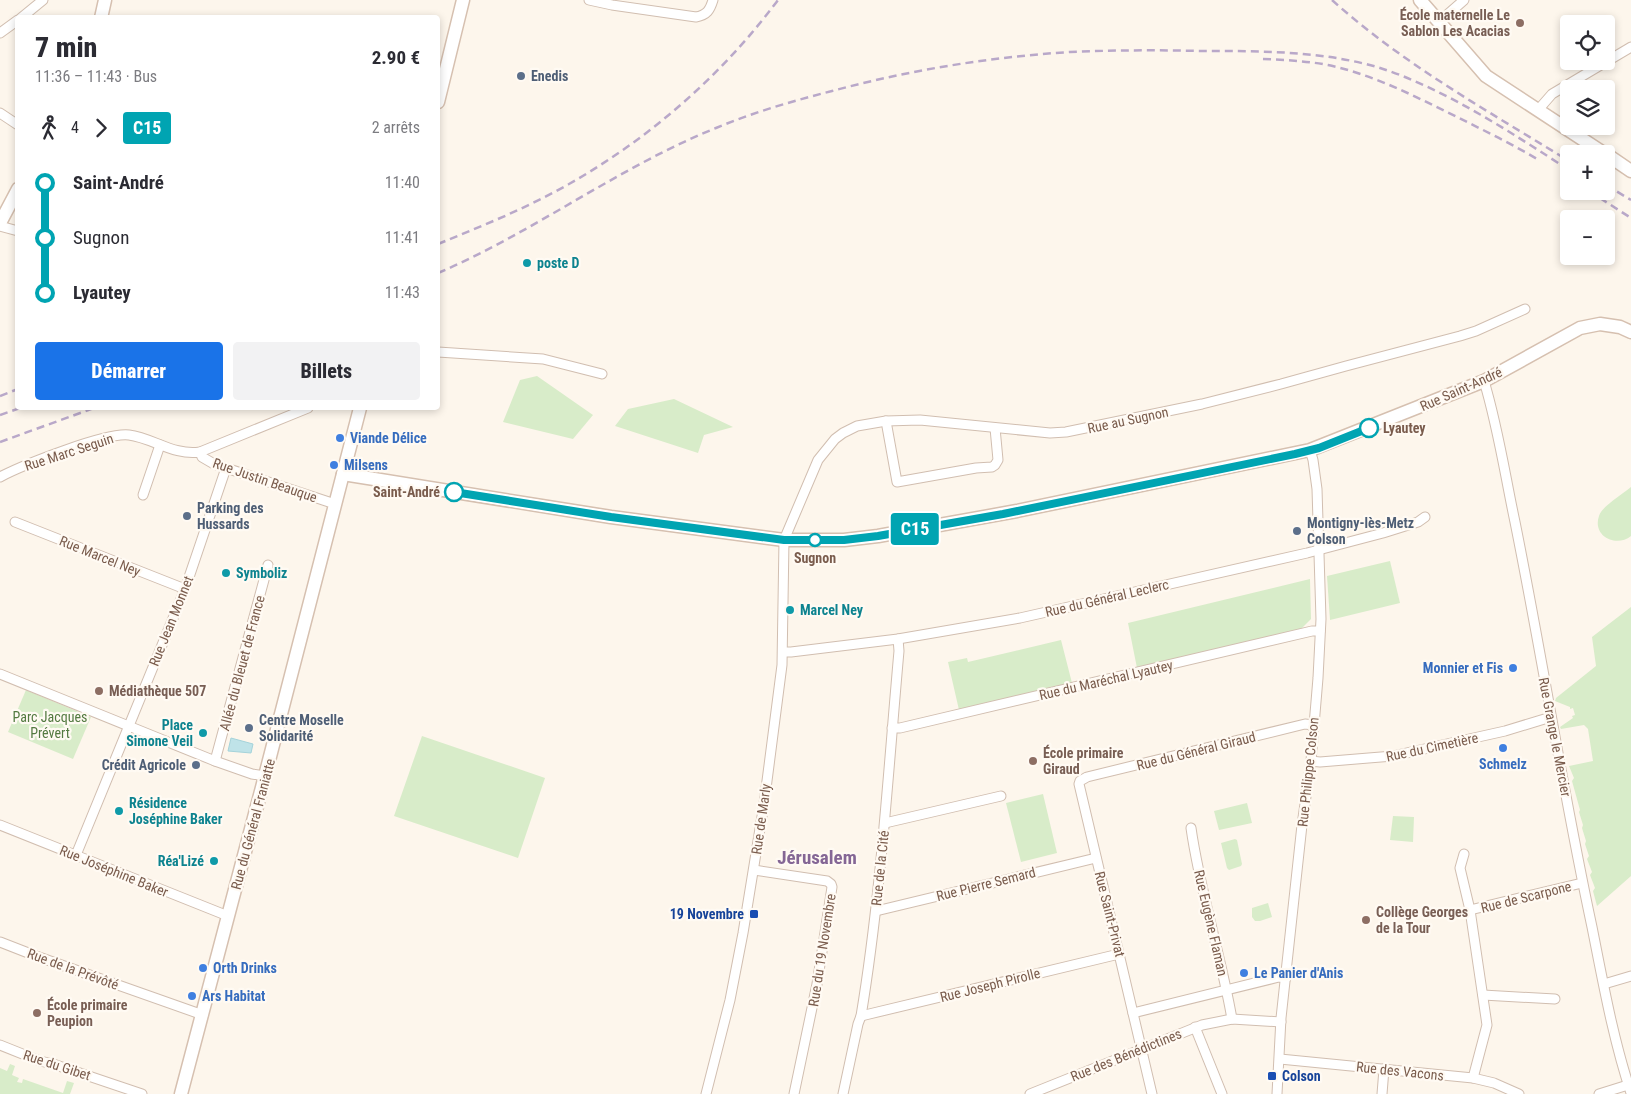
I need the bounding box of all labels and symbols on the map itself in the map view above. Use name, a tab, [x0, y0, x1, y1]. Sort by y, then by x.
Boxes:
place label: École maternelle Le Sablon Les Acacias	[1400, 6, 1510, 39]
marker: École maternelle Le Sablon Les Acacias	[1514, 17, 1526, 29]
place label: Enedis	[531, 68, 568, 84]
marker: Enedis	[515, 70, 527, 82]
place label: poste D	[537, 255, 579, 271]
marker: poste D	[521, 257, 533, 269]
street label: Rue Saint-André	[1418, 364, 1505, 414]
street label: Rue au Sugnon	[1086, 404, 1170, 436]
marker: Lyautey	[1359, 418, 1379, 438]
place label: Lyautey	[1383, 420, 1426, 436]
street label: Rue Marc Seguin	[23, 430, 115, 474]
place label: Viande Délice	[350, 430, 427, 446]
marker: Viande Délice	[334, 432, 346, 444]
street label: Rue Justin Beauque	[211, 455, 320, 505]
place label: Milsens	[344, 457, 388, 473]
marker: Milsens	[328, 459, 340, 471]
marker: Saint-André	[444, 482, 464, 502]
place label: Saint-André	[373, 484, 440, 500]
place label: Parking des Hussards	[197, 500, 264, 532]
marker: Parking des Hussards	[181, 510, 193, 522]
line badge: C15	[886, 513, 944, 545]
place label: Montigny-lès-Metz Colson	[1307, 515, 1414, 547]
marker: Montigny-lès-Metz Colson	[1291, 525, 1303, 537]
street label: Rue Marcel Ney	[57, 533, 143, 580]
marker: Sugnon	[808, 533, 822, 547]
place label: Sugnon	[794, 550, 836, 566]
place label: Symboliz	[236, 565, 287, 581]
marker: Symboliz	[220, 567, 232, 579]
street label: Rue Jean Monnet	[146, 574, 196, 668]
street label: Rue du Général Leclerc	[1044, 576, 1170, 620]
street label: Allée du Bleuet de France	[216, 593, 268, 733]
place label: Marcel Ney	[800, 602, 864, 618]
marker: Marcel Ney	[784, 604, 796, 616]
street label: Rue du Maréchal Lyautey	[1038, 657, 1175, 703]
place label: Monnier et Fis	[1423, 660, 1503, 676]
marker: Monnier et Fis	[1507, 662, 1519, 674]
street label: Rue Grange le Mercier	[1536, 676, 1574, 798]
place label: Médiathèque 507	[109, 683, 206, 699]
marker: Médiathèque 507	[93, 685, 105, 697]
park label: Parc Jacques Prévert	[13, 709, 87, 741]
place label: Centre Moselle Solidarité	[259, 712, 344, 744]
street label: Rue Philippe Colson	[1294, 716, 1322, 828]
place label: Place Simone Veil	[126, 717, 193, 749]
marker: Centre Moselle Solidarité	[243, 722, 255, 734]
marker: Place Simone Veil	[197, 727, 209, 739]
street label: Rue du Général Giraud	[1135, 728, 1257, 774]
street label: Rue du Cimetière	[1384, 729, 1480, 765]
marker: Schmelz	[1497, 742, 1509, 754]
place label: École primaire Giraud	[1043, 744, 1124, 777]
marker: École primaire Giraud	[1027, 755, 1039, 767]
street label: Rue du Général Franiatte	[228, 756, 278, 891]
place label: Schmelz	[1479, 756, 1527, 772]
place label: Crédit Agricole	[102, 757, 186, 773]
marker: Crédit Agricole	[190, 759, 202, 771]
street label: Rue de Marly	[748, 782, 774, 855]
place label: Résidence Joséphine Baker	[129, 795, 223, 827]
marker: Résidence Joséphine Baker	[113, 805, 125, 817]
street label: Rue de la Cité	[868, 829, 892, 906]
street label: Rue Joséphine Baker	[57, 842, 171, 900]
district label: Jérusalem	[777, 846, 857, 869]
place label: Réa'Lizé	[158, 853, 204, 869]
marker: Réa'Lizé	[208, 855, 220, 867]
street label: Rue Pierre Semard	[935, 864, 1037, 904]
street label: Rue Eugène Flaman	[1191, 868, 1231, 978]
street label: Rue Saint-Privat	[1092, 870, 1128, 958]
street label: Rue de Scarpone	[1479, 878, 1573, 916]
street label: Rue du 19 Novembre	[805, 892, 839, 1008]
place label: Collège Georges de la Tour	[1376, 904, 1468, 936]
place label: 19 Novembre	[670, 906, 744, 922]
marker: 19 Novembre	[748, 908, 760, 920]
marker: Collège Georges de la Tour	[1360, 914, 1372, 926]
street label: Rue de la Prévôté	[25, 945, 121, 993]
place label: Orth Drinks	[213, 960, 277, 976]
marker: Orth Drinks	[197, 962, 209, 974]
street label: Rue Joseph Pirolle	[938, 965, 1042, 1005]
place label: Le Panier d'Anis	[1254, 965, 1343, 981]
marker: Le Panier d'Anis	[1238, 967, 1250, 979]
place label: Ars Habitat	[202, 988, 265, 1004]
marker: Ars Habitat	[186, 990, 198, 1002]
place label: École primaire Peupion	[47, 996, 128, 1029]
marker: École primaire Peupion	[31, 1007, 43, 1019]
street label: Rue des Bénédictines	[1068, 1025, 1184, 1085]
street label: Rue du Gibet	[21, 1047, 93, 1083]
street label: Rue des Vacons	[1355, 1058, 1445, 1084]
place label: Colson	[1282, 1068, 1321, 1084]
marker: Colson	[1266, 1070, 1278, 1082]

